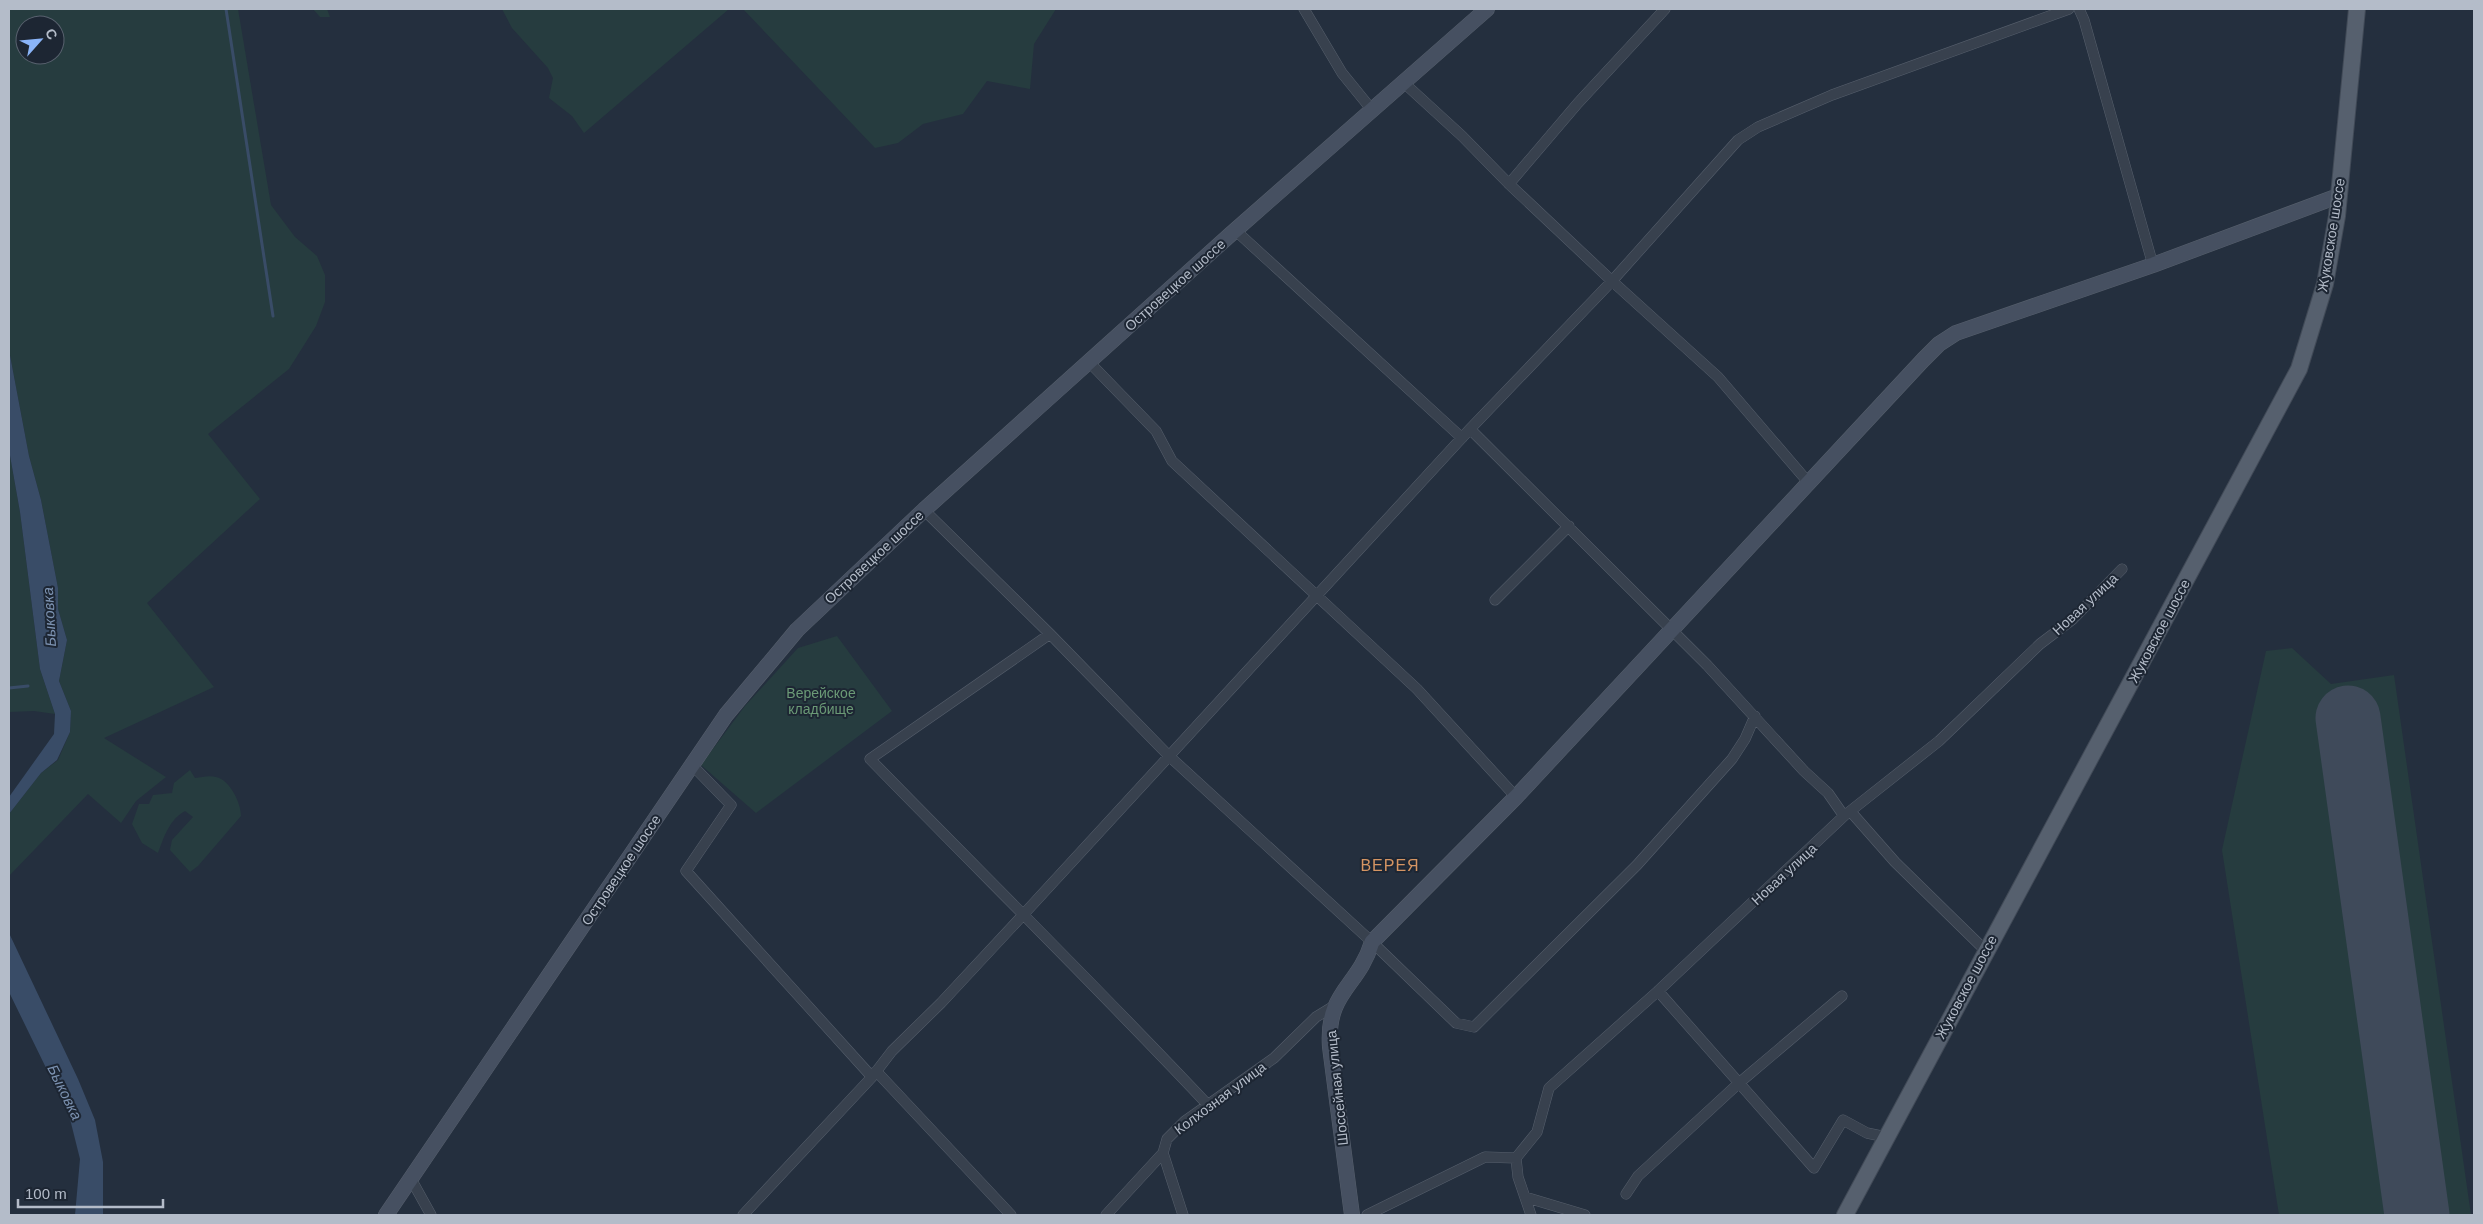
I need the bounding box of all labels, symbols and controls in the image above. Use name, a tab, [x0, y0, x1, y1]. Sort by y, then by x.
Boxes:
north arrow	[15, 15, 65, 65]
text: С	[42, 26, 61, 42]
street label: Жуковское шоссе	[2314, 177, 2348, 293]
street label: Островецкое шоссе	[1122, 236, 1229, 334]
street label: Островецкое шоссе	[821, 507, 927, 607]
street label: Новая улица	[2049, 570, 2121, 638]
street label: Жуковское шоссе	[2125, 576, 2193, 685]
water label: Быковка	[39, 587, 59, 647]
park label: Верейское кладбище	[786, 685, 856, 717]
street label: Островецкое шоссе	[578, 812, 664, 928]
street label: Новая улица	[1748, 840, 1820, 908]
district label: ВЕРЕЯ	[1360, 857, 1420, 874]
street label: Жуковское шоссе	[1932, 932, 2000, 1041]
street label: Шоссейная улица	[1323, 1029, 1351, 1146]
street label: Колхозная улица	[1171, 1058, 1269, 1138]
water label: Быковка	[44, 1062, 86, 1122]
scale bar	[18, 1176, 162, 1208]
text: 100 m	[25, 1185, 67, 1202]

